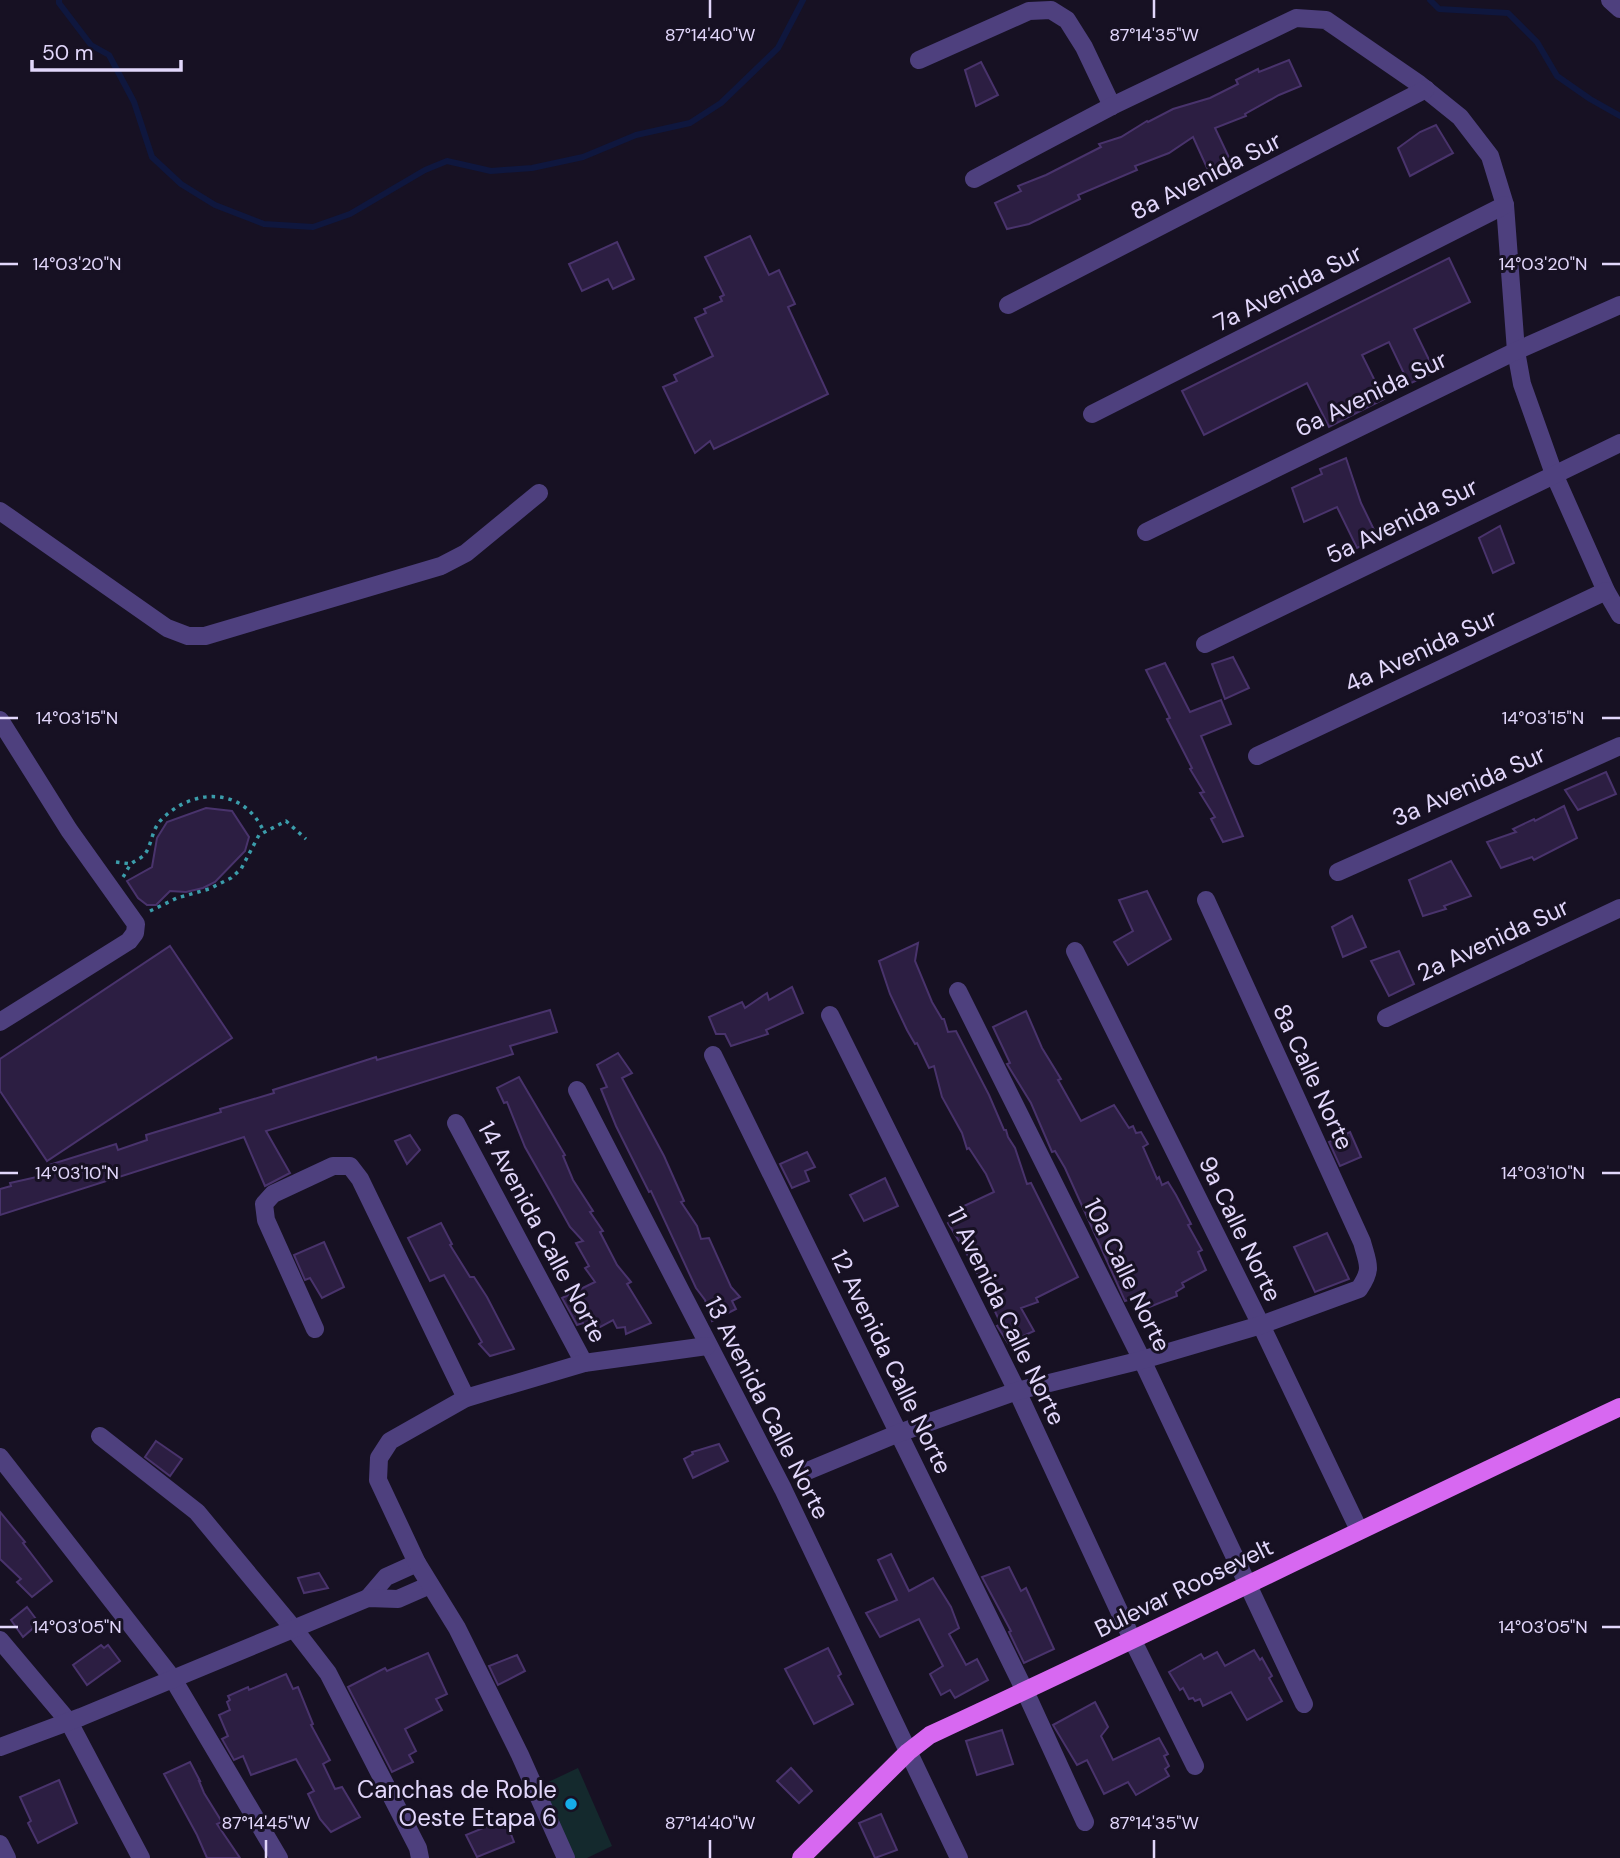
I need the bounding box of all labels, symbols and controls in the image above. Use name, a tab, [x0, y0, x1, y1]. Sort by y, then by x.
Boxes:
text: 87°14'40"W	[665, 23, 755, 47]
text: 87°14'35"W	[1109, 23, 1199, 47]
scale bar	[32, 28, 180, 72]
text: 50 m	[42, 39, 93, 67]
street label: 8a Avenida Sur	[1125, 124, 1286, 227]
street label: 7a Avenida Sur	[1208, 237, 1367, 338]
text: 14°03'20"N	[33, 252, 121, 276]
text: 14°03'20"N	[1499, 252, 1587, 276]
street label: 6a Avenida Sur	[1290, 343, 1452, 444]
street label: 5a Avenida Sur	[1321, 470, 1483, 571]
street label: 4a Avenida Sur	[1339, 602, 1502, 699]
text: 14°03'15"N	[36, 706, 118, 730]
text: 14°03'15"N	[1502, 706, 1584, 730]
street label: 3a Avenida Sur	[1387, 738, 1550, 833]
street label: 2a Avenida Sur	[1412, 891, 1574, 988]
street label: 8a Calle Norte	[1266, 999, 1361, 1155]
street label: 14 Avenida Calle Norte	[471, 1116, 614, 1348]
street label: 9a Calle Norte	[1192, 1151, 1289, 1307]
text: 14°03'10"N	[35, 1161, 119, 1185]
text: 14°03'10"N	[1501, 1161, 1585, 1185]
street label: 10a Calle Norte	[1077, 1193, 1178, 1357]
street label: 11 Avenida Calle Norte	[940, 1202, 1073, 1430]
street label: 12 Avenida Calle Norte	[824, 1245, 959, 1479]
street label: 13 Avenida Calle Norte	[698, 1291, 837, 1524]
street label: Bulevar Roosevelt	[1089, 1531, 1278, 1644]
text: 14°03'05"N	[32, 1615, 122, 1639]
text: 14°03'05"N	[1498, 1615, 1588, 1639]
place label: Canchas de Roble Oeste Etapa 6	[357, 1774, 557, 1833]
marker: Canchas de Roble Oeste Etapa 6	[563, 1796, 579, 1812]
text: 87°14'45"W	[222, 1811, 310, 1835]
text: 87°14'40"W	[665, 1811, 755, 1835]
text: 87°14'35"W	[1109, 1811, 1199, 1835]

